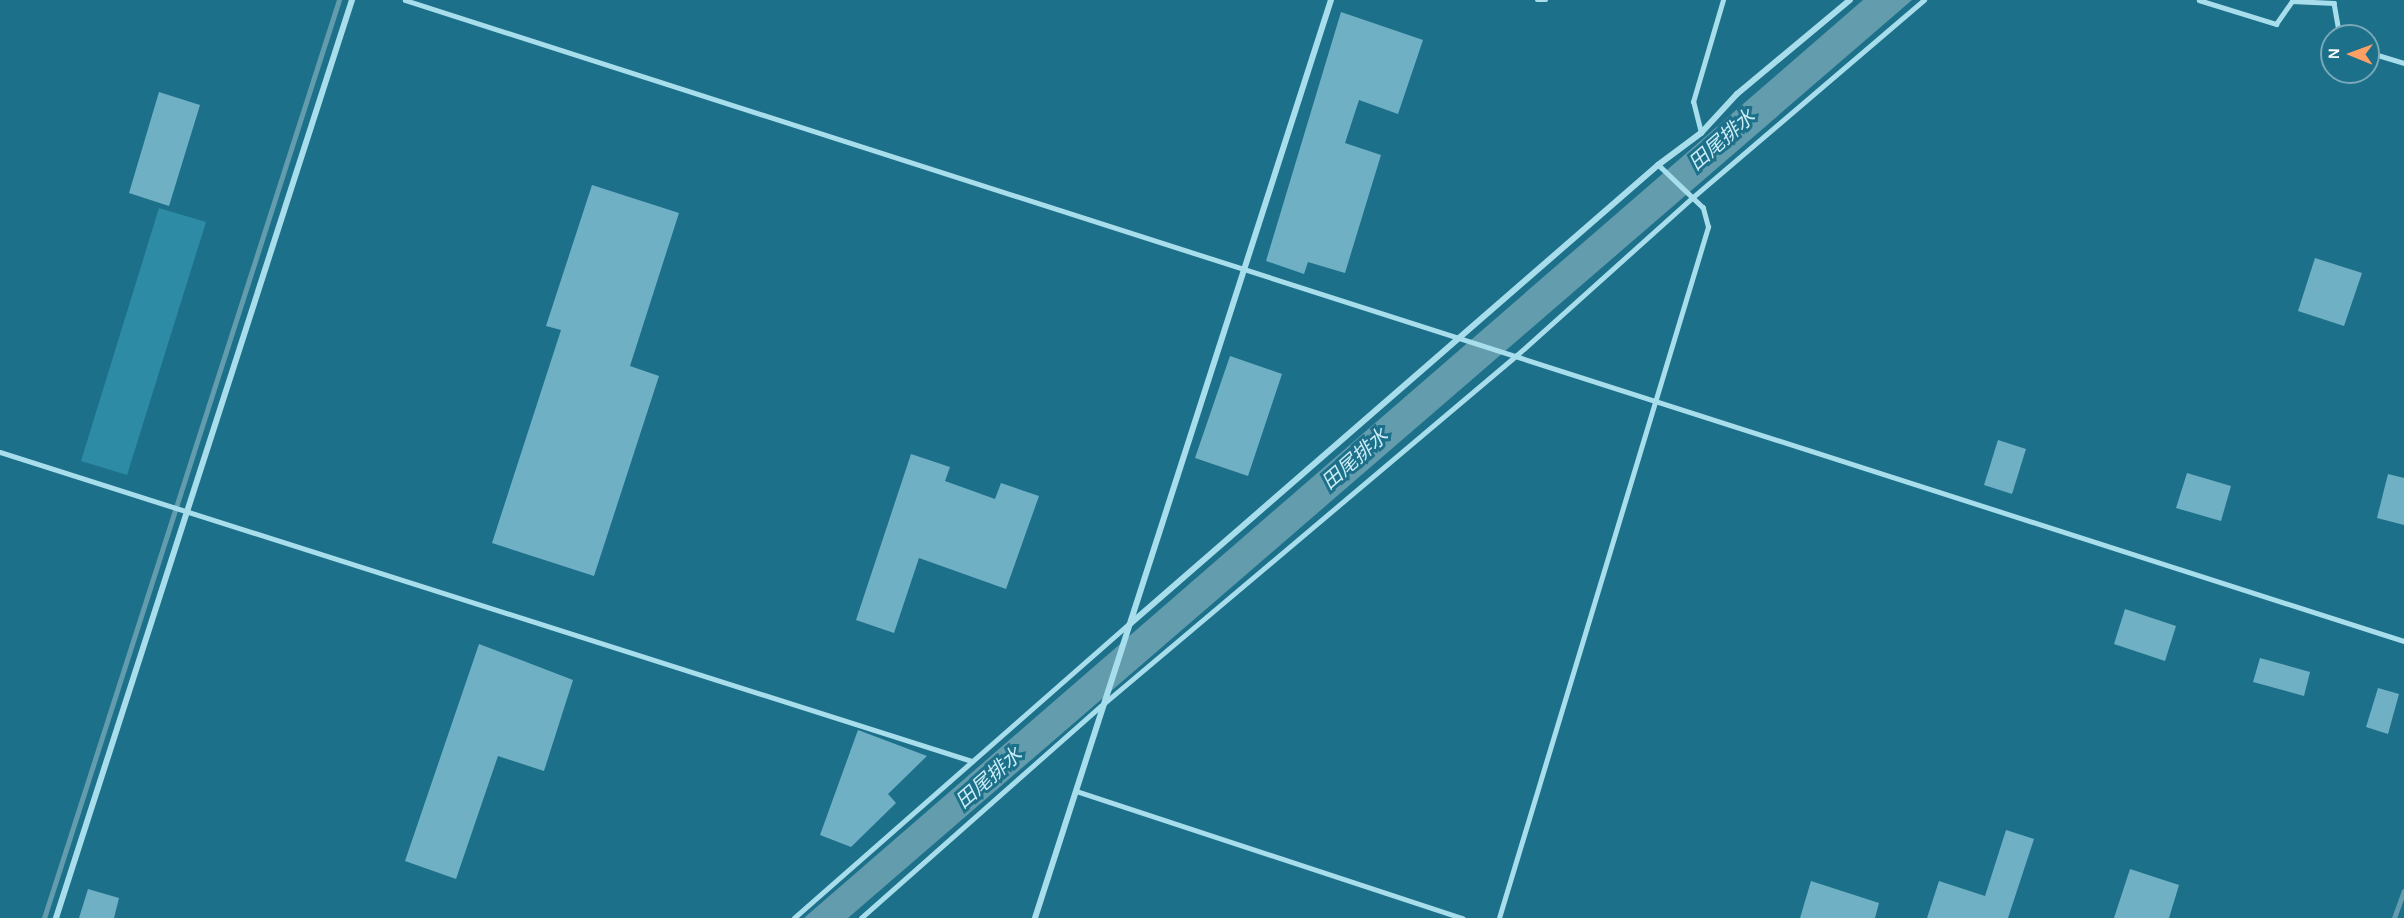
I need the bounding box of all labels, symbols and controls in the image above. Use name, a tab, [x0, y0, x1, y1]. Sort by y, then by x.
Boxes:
north arrow	[2320, 24, 2380, 84]
text: N	[2324, 48, 2343, 60]
water label: 田尾排水	[1684, 105, 1760, 175]
water label: 田尾排水	[1317, 424, 1393, 494]
water label: 田尾排水	[951, 743, 1027, 813]

